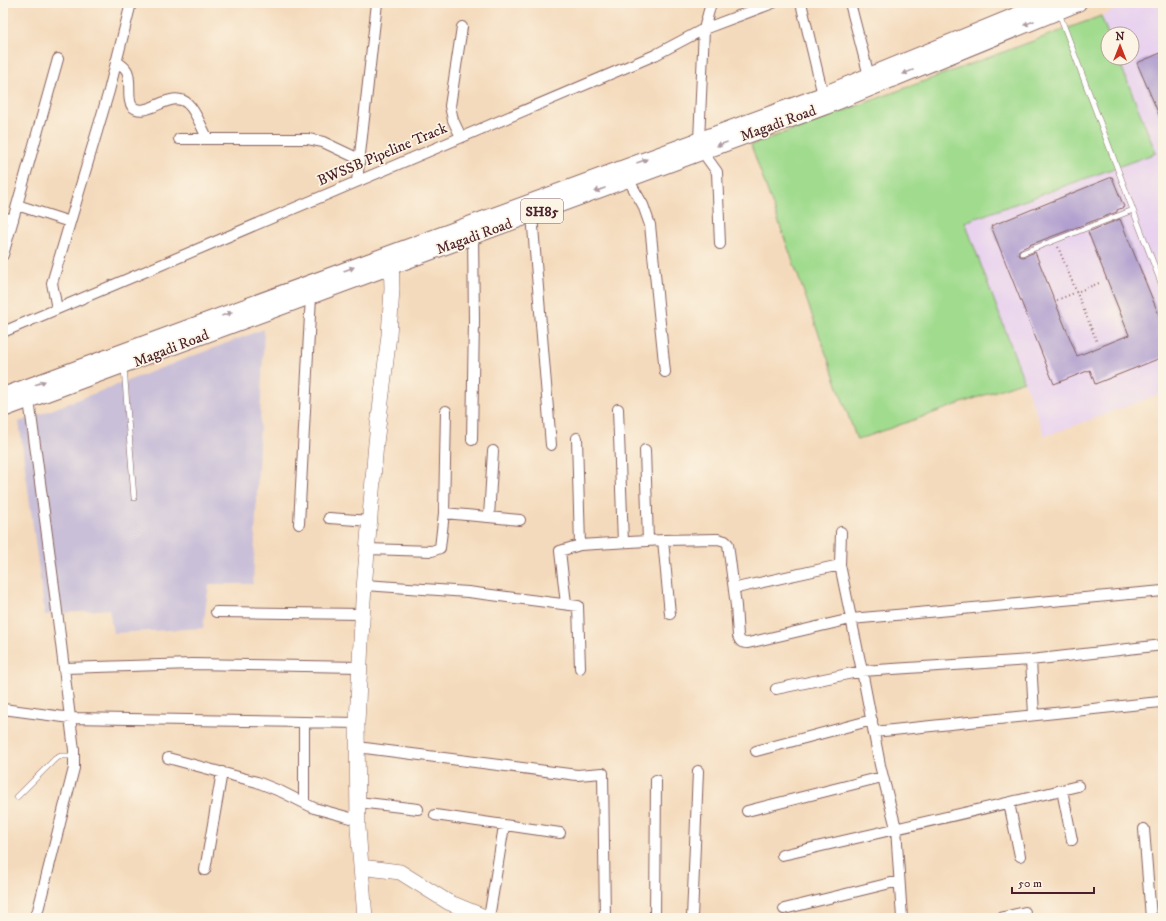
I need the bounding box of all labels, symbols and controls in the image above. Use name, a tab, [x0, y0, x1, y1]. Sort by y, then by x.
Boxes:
one-way arrow	[1023, 20, 1034, 26]
north arrow	[1100, 26, 1140, 66]
text: N	[1115, 30, 1125, 44]
one-way arrow	[902, 70, 914, 76]
street label: Magadi Road	[738, 101, 819, 146]
street label: BWSSB Pipeline Track	[314, 118, 451, 190]
one-way arrow	[715, 142, 727, 148]
one-way arrow	[637, 158, 649, 164]
one-way arrow	[593, 187, 605, 193]
road number: SH85	[521, 199, 563, 223]
street label: Magadi Road	[434, 214, 515, 259]
one-way arrow	[344, 266, 356, 272]
one-way arrow	[222, 310, 234, 316]
street label: Magadi Road	[131, 325, 212, 372]
one-way arrow	[34, 380, 46, 386]
scale bar	[1012, 869, 1094, 895]
text: 50 m	[1018, 876, 1042, 891]

